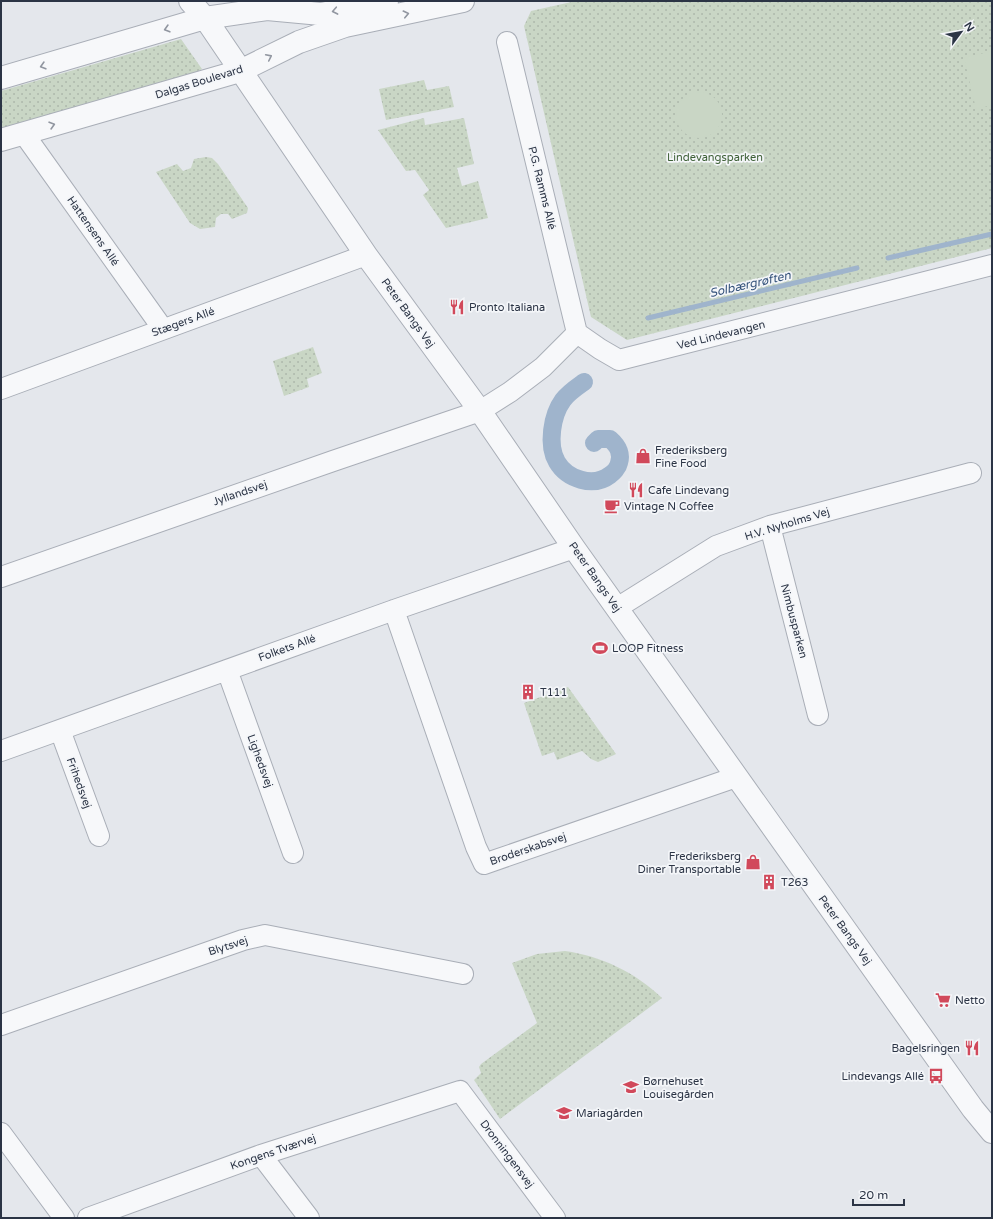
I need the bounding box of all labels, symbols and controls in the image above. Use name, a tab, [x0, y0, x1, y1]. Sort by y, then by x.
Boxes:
one-way arrow	[332, 7, 338, 15]
one-way arrow	[403, 10, 409, 18]
north arrow	[941, 12, 981, 52]
text: N	[961, 20, 977, 34]
one-way arrow	[164, 24, 171, 33]
one-way arrow	[265, 54, 272, 62]
one-way arrow	[39, 61, 46, 70]
street label: Dalgas Boulevard	[154, 62, 245, 102]
one-way arrow	[48, 121, 55, 130]
street label: P.G. Ramms Allé	[525, 145, 559, 231]
park label: Lindevangsparken	[667, 151, 763, 164]
street label: Hattensens Allé	[64, 194, 122, 268]
water label: Solbærgrøften	[708, 268, 793, 300]
street label: Peter Bangs Vej	[378, 276, 438, 350]
restaurant icon: Pronto Italiana	[448, 298, 466, 316]
place label: Pronto Italiana	[469, 301, 545, 314]
street label: Stægers Allé	[150, 305, 216, 339]
street label: Ved Lindevangen	[676, 318, 766, 352]
place label: Frederiksberg Fine Food	[655, 444, 727, 470]
shop icon: Frederiksberg Fine Food	[634, 447, 652, 465]
street label: Jyllandsvej	[211, 478, 269, 508]
restaurant icon: Cafe Lindevang	[627, 481, 645, 499]
place label: Cafe Lindevang	[648, 484, 729, 497]
cafe icon: Vintage N Coffee	[603, 497, 621, 515]
place label: Vintage N Coffee	[624, 500, 714, 513]
street label: H.V. Nyholms Vej	[743, 505, 831, 543]
street label: Peter Bangs Vej	[566, 539, 624, 615]
street label: Nimbusparken	[778, 582, 810, 660]
street label: Folkets Allé	[257, 632, 317, 664]
sports icon: LOOP Fitness	[591, 639, 609, 657]
place label: LOOP Fitness	[612, 642, 683, 655]
building icon: T111	[519, 683, 537, 701]
place label: T111	[540, 686, 567, 699]
street label: Lighedsvej	[244, 733, 276, 790]
street label: Frihedsvej	[64, 756, 94, 810]
street label: Broderskabsvej	[488, 830, 568, 868]
place label: Frederiksberg Diner Transportable	[638, 850, 741, 876]
shop icon: Frederiksberg Diner Transportable	[744, 853, 762, 871]
building icon: T263	[760, 873, 778, 891]
place label: T263	[781, 876, 809, 889]
street label: Peter Bangs Vej	[815, 893, 875, 967]
street label: Blytsvej	[207, 933, 250, 958]
supermarket icon: Netto	[934, 991, 952, 1009]
place label: Netto	[955, 994, 985, 1007]
restaurant icon: Bagelsringen	[963, 1039, 981, 1057]
place label: Bagelsringen	[891, 1042, 960, 1055]
bus stop icon: Lindevangs Allé	[927, 1067, 945, 1085]
place label: Lindevangs Allé	[842, 1070, 924, 1083]
place label: Børnehuset Louisegården	[643, 1075, 714, 1101]
school or university icon: Børnehuset Louisegården	[622, 1078, 640, 1096]
school or university icon: Mariagården	[555, 1104, 573, 1122]
place label: Mariagården	[576, 1107, 643, 1120]
street label: Dronningensvej	[477, 1118, 537, 1191]
street label: Kongens Tværvej	[229, 1131, 318, 1173]
scale bar	[853, 1181, 904, 1207]
text: 20 m	[859, 1188, 888, 1202]

